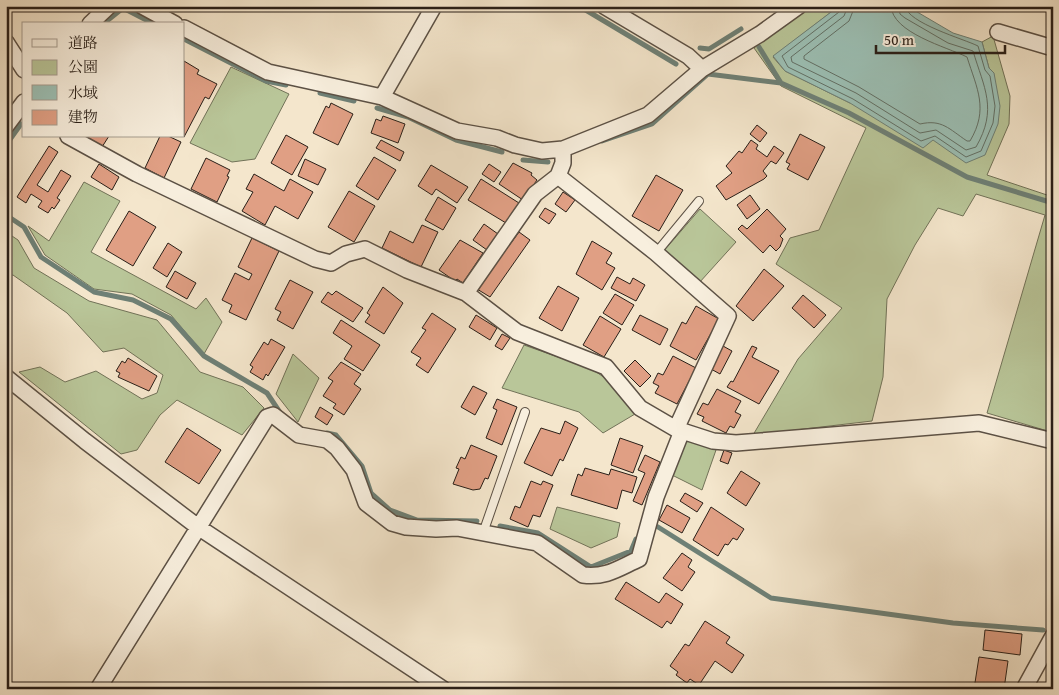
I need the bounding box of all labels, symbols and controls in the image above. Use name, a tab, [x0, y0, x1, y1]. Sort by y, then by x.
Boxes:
legend	[22, 22, 185, 138]
scale bar	[876, 22, 1005, 54]
text: 50 m	[884, 29, 915, 50]
text: 道路	[68, 32, 98, 53]
text: 公園	[68, 56, 98, 77]
text: 水域	[68, 82, 98, 103]
text: 建物	[68, 106, 98, 127]

